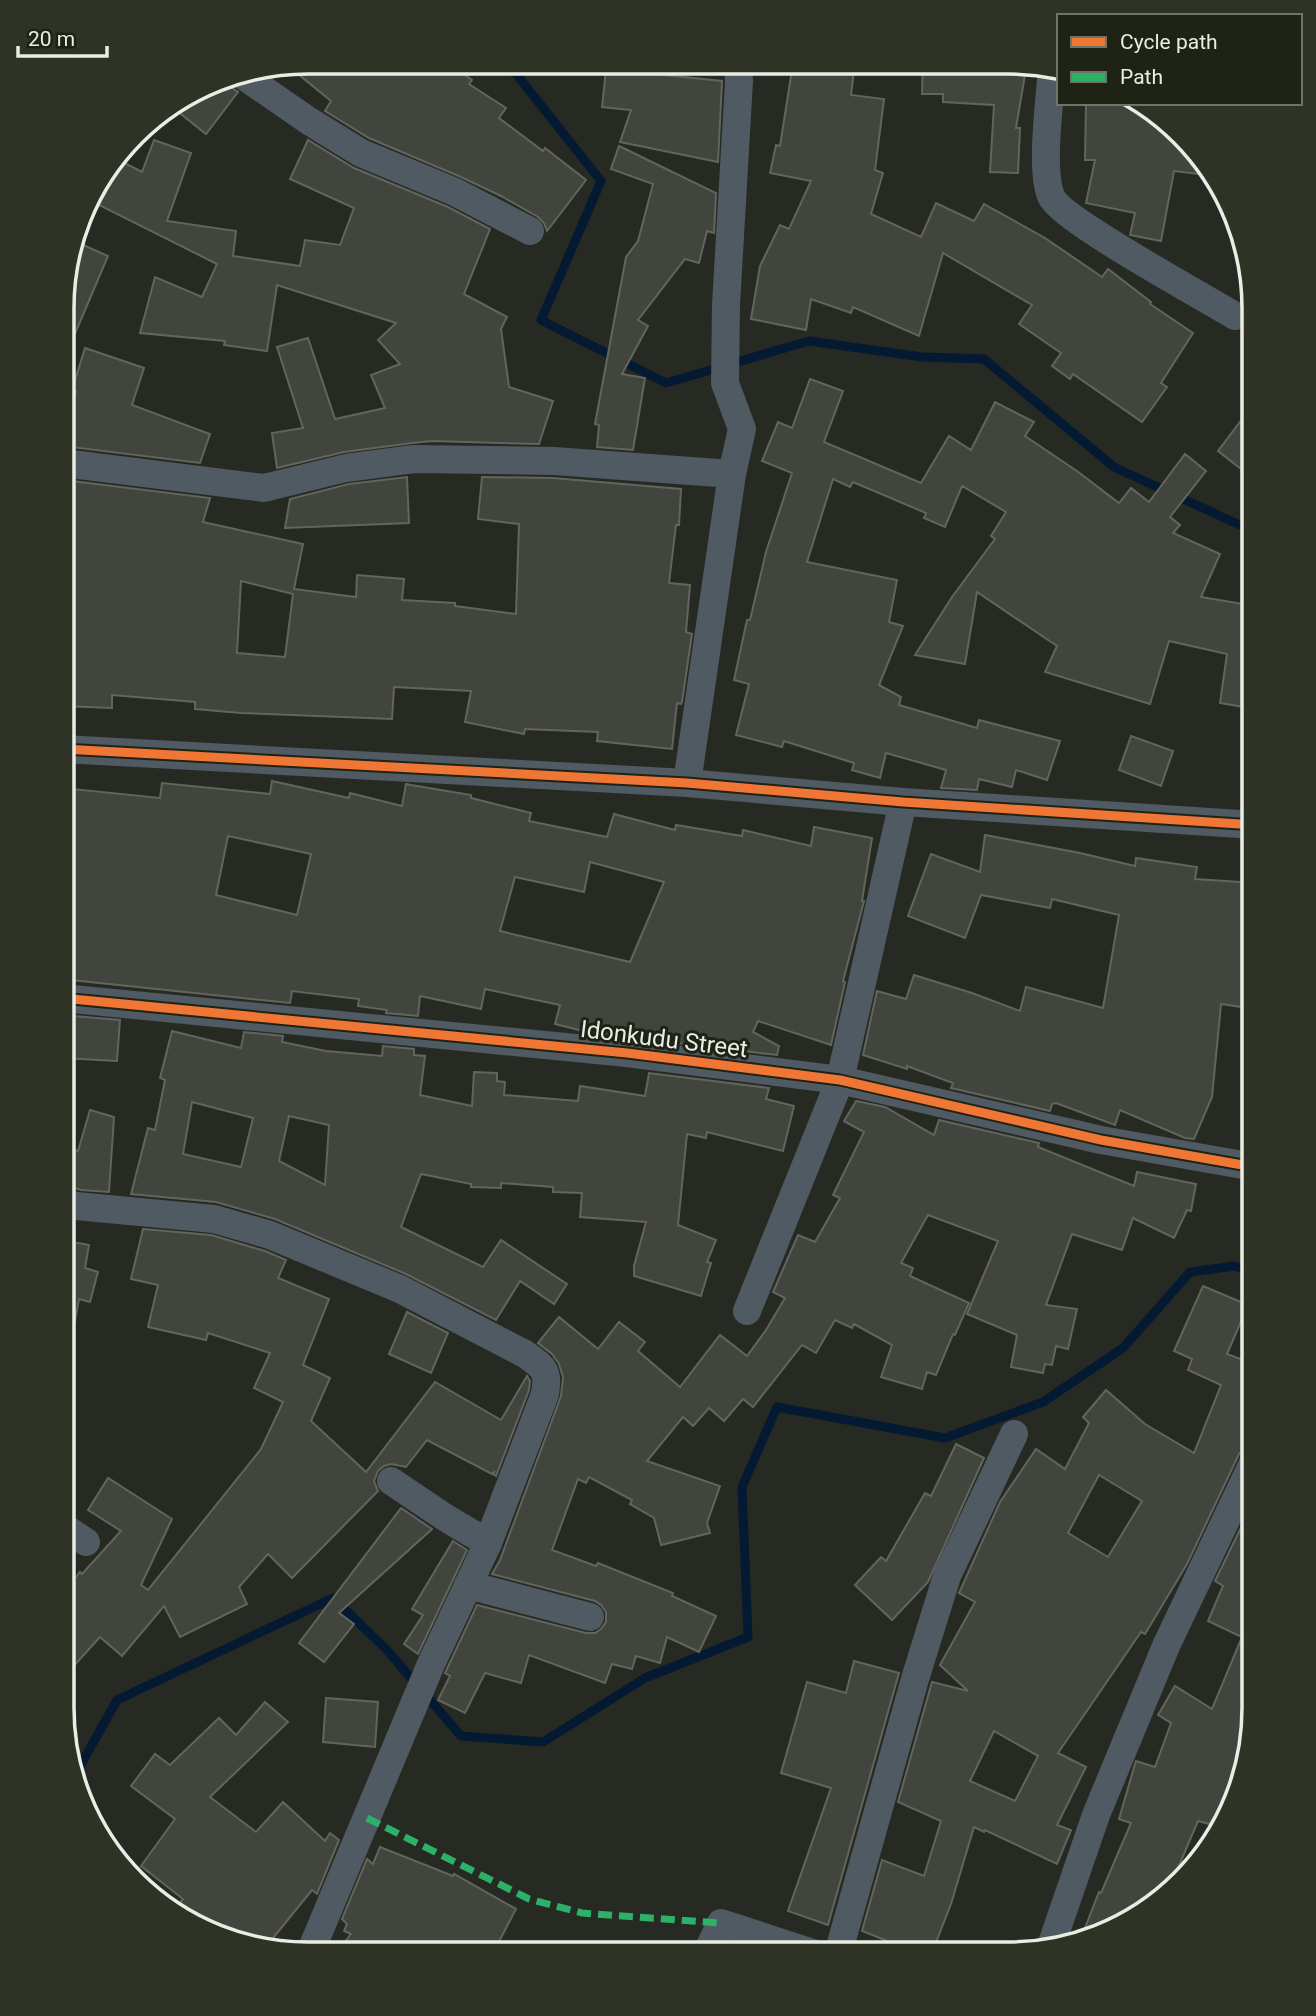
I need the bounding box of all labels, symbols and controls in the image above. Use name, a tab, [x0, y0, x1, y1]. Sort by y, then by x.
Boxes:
scale bar	[18, 14, 107, 58]
legend	[1057, 14, 1302, 105]
text: 20 m	[28, 27, 75, 51]
text: Cycle path	[1120, 30, 1218, 54]
text: Path	[1120, 65, 1163, 89]
street label: Idonkudu Street	[579, 1015, 749, 1063]

